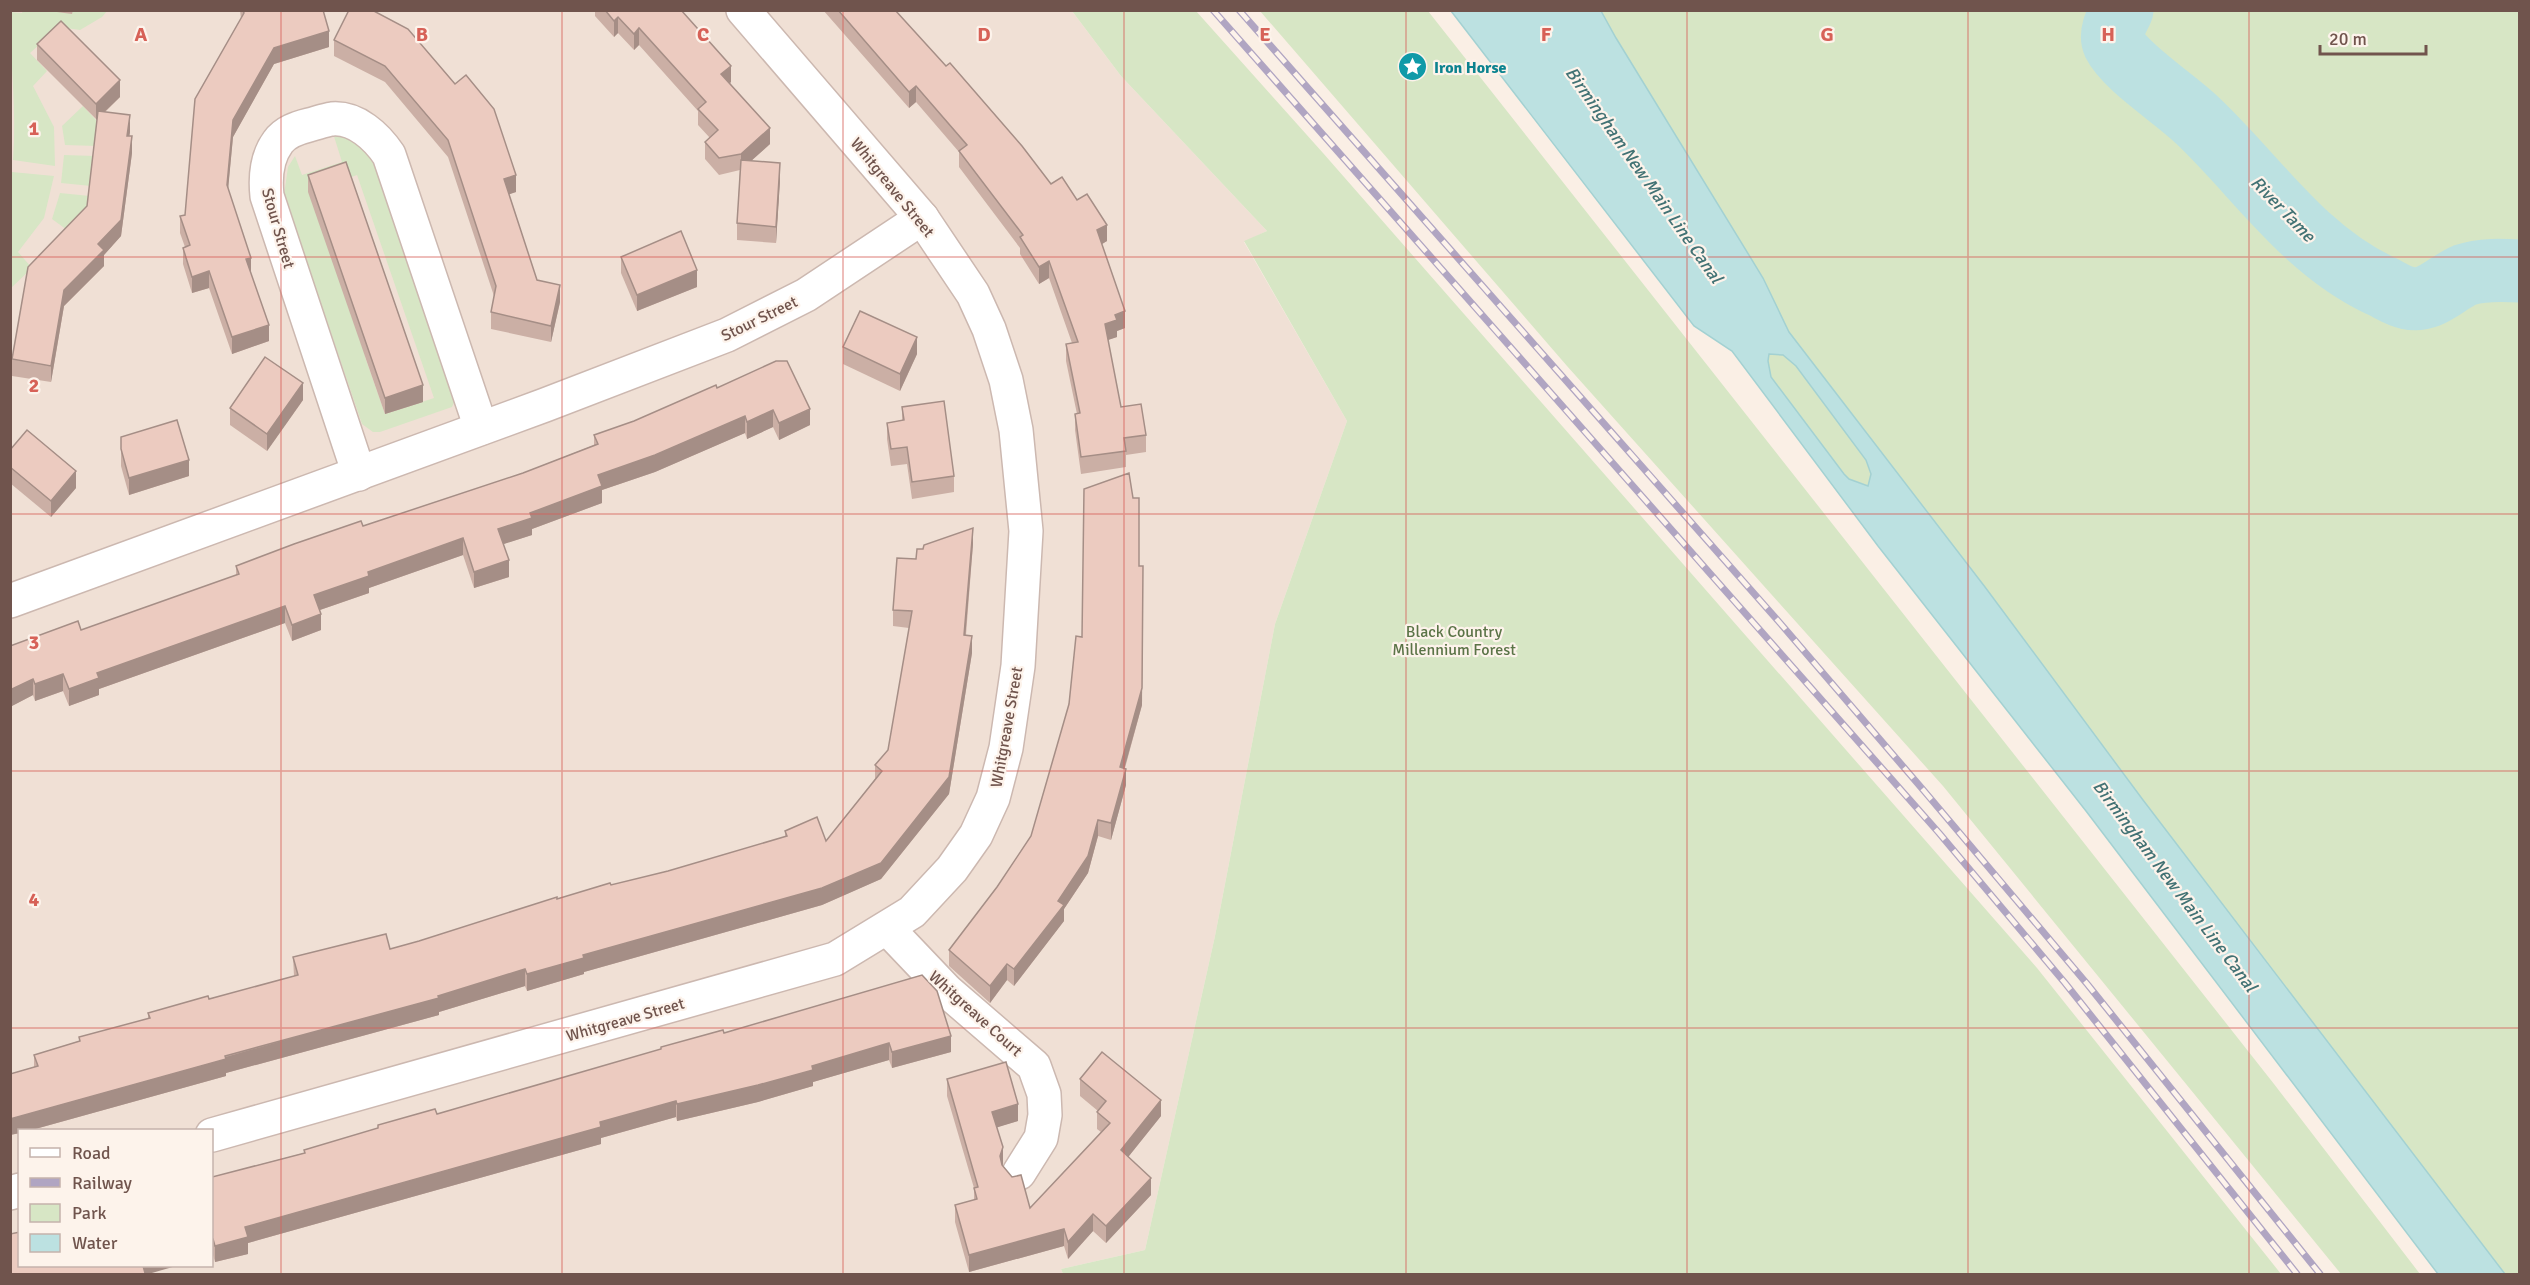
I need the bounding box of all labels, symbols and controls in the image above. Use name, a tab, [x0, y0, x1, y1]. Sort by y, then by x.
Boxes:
scale bar	[2320, 18, 2426, 56]
text: A	[135, 22, 148, 47]
text: B	[416, 22, 428, 47]
text: C	[697, 22, 709, 47]
text: D	[977, 22, 991, 47]
text: E	[1259, 22, 1271, 47]
text: F	[1541, 22, 1552, 47]
text: G	[1820, 22, 1834, 47]
text: H	[2101, 22, 2115, 47]
text: 20 m	[2329, 28, 2367, 50]
place icon: Iron Horse	[1397, 51, 1429, 83]
place label: Iron Horse	[1434, 58, 1507, 78]
water label: Birmingham New Main Line Canal	[1561, 62, 1728, 289]
text: 1	[29, 116, 40, 141]
street label: Whitgreave Street	[846, 134, 939, 242]
water label: River Tame	[2246, 171, 2320, 247]
street label: Stour Street	[257, 186, 299, 271]
street label: Stour Street	[718, 292, 801, 346]
text: 2	[29, 373, 39, 398]
park label: Black Country Millennium Forest	[1392, 622, 1516, 660]
text: 3	[29, 630, 39, 655]
street label: Whitgreave Street	[987, 665, 1028, 789]
water label: Birmingham New Main Line Canal	[2088, 776, 2263, 998]
text: 4	[29, 887, 40, 912]
street label: Whitgreave Court	[924, 966, 1027, 1061]
street label: Whitgreave Street	[564, 993, 687, 1046]
legend	[18, 1129, 213, 1267]
text: Road	[72, 1142, 111, 1164]
text: Railway	[72, 1172, 133, 1194]
text: Park	[72, 1202, 107, 1224]
text: Water	[72, 1232, 118, 1254]

